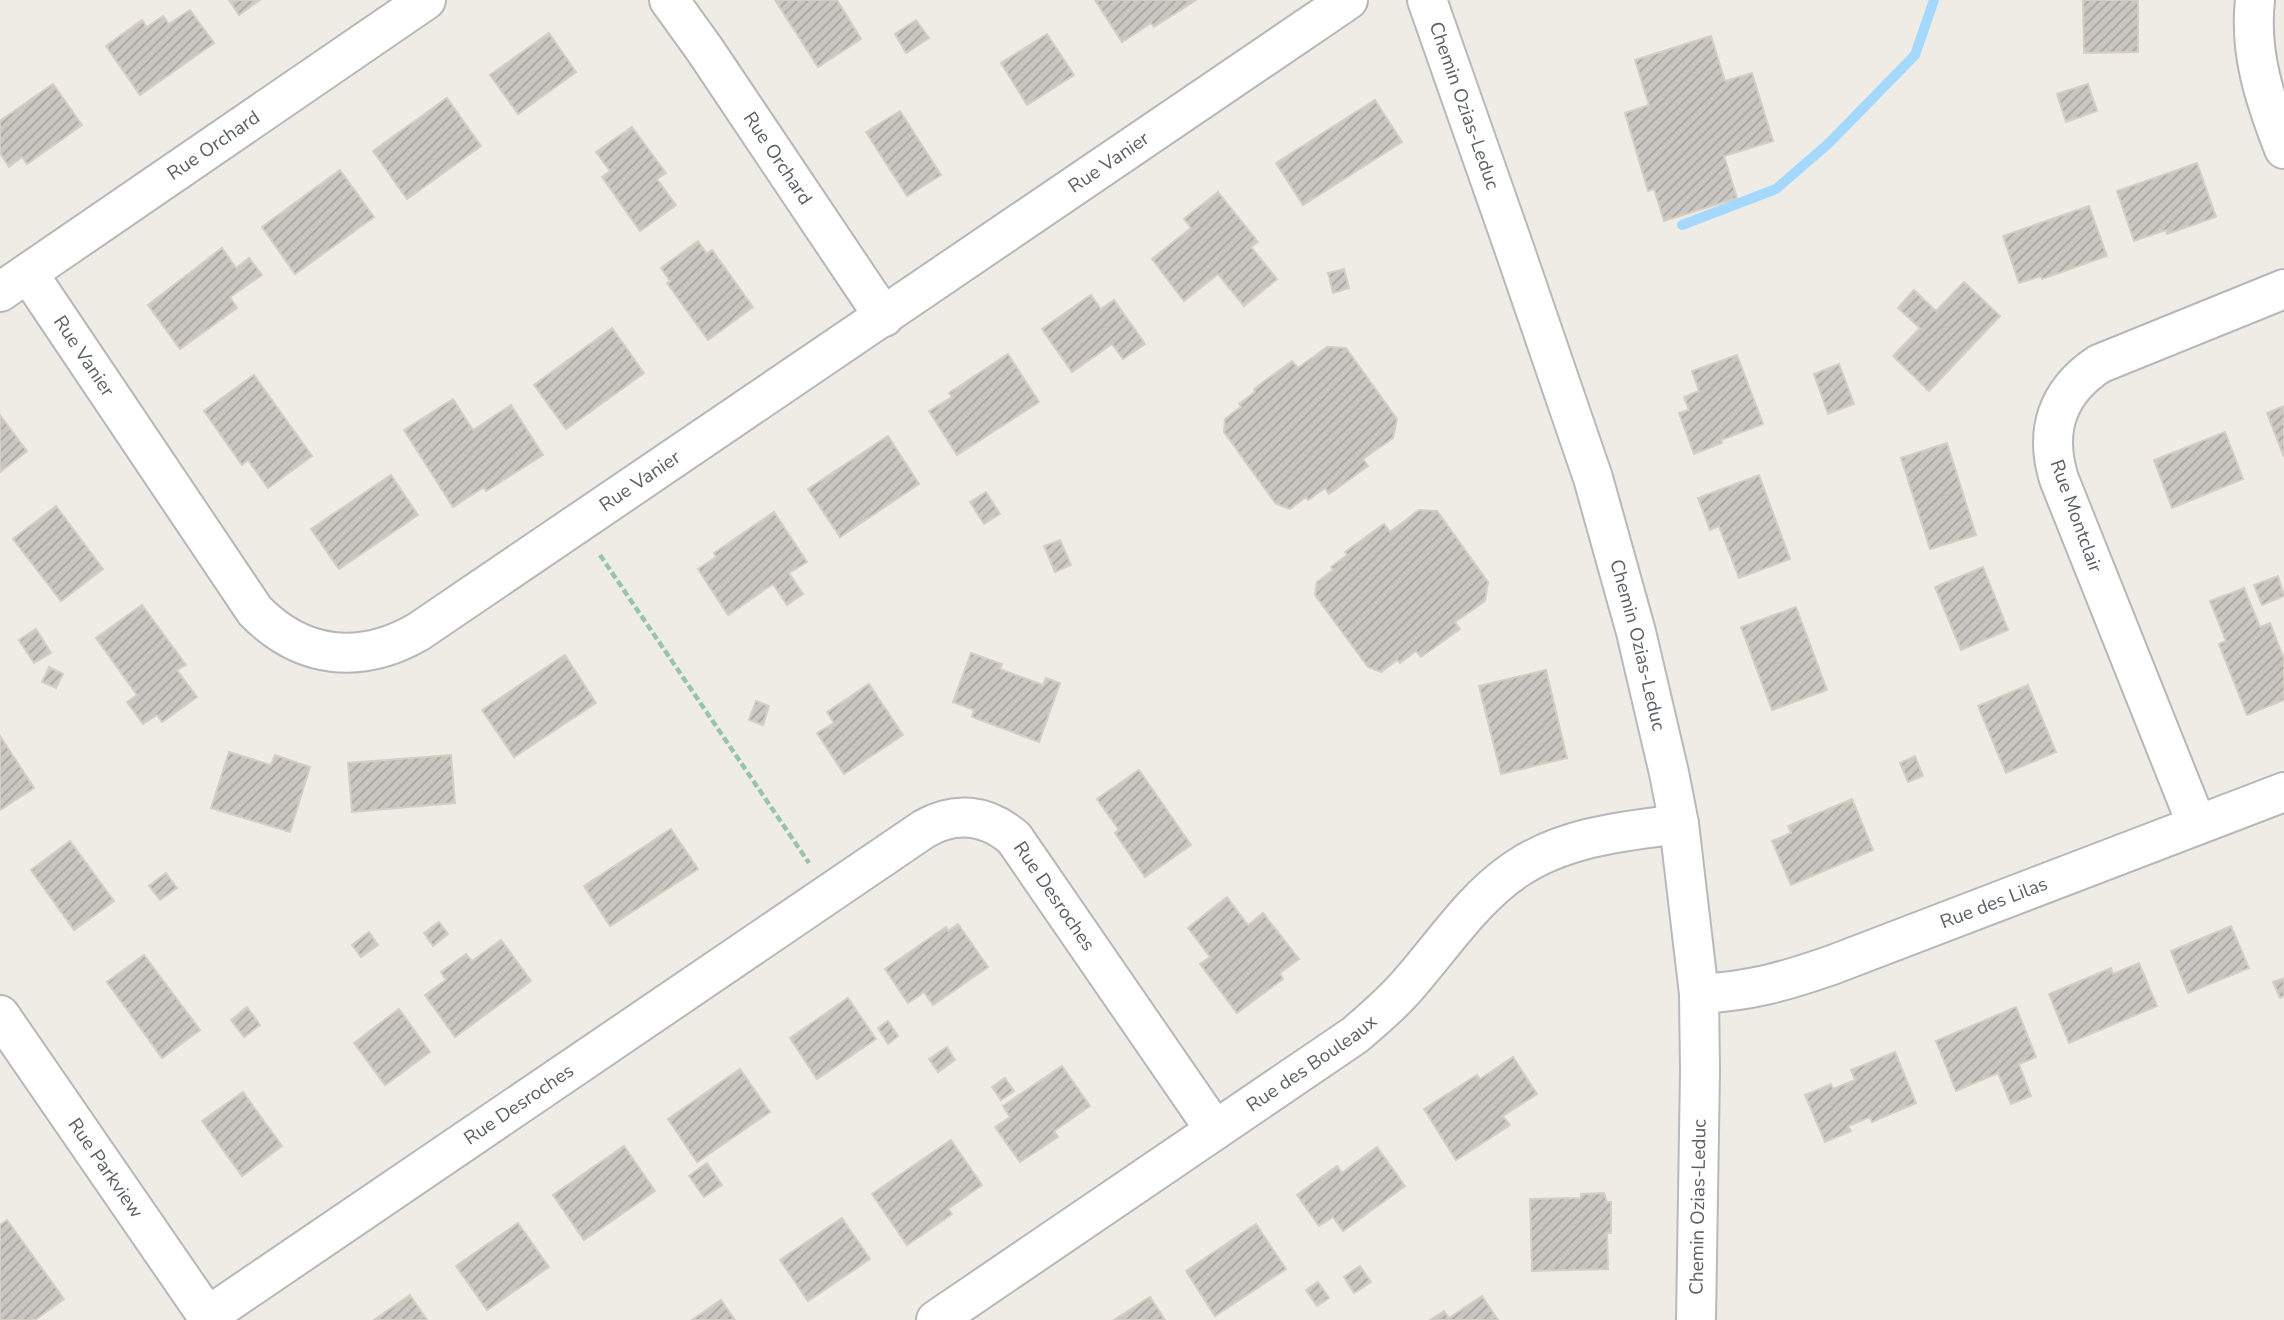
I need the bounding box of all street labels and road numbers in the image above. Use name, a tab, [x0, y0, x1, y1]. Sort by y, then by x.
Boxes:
street label: Chemin Ozias-Leduc	[1423, 18, 1506, 193]
street label: Rue Orchard	[162, 105, 265, 187]
street label: Rue Orchard	[737, 107, 818, 210]
street label: Rue Vanier	[1063, 126, 1155, 199]
street label: Rue Vanier	[47, 310, 120, 402]
street label: Rue Vanier	[594, 444, 686, 518]
street label: Rue Montclair	[2044, 456, 2109, 576]
street label: Chemin Ozias-Leduc	[1603, 556, 1672, 734]
street label: Rue Desroches	[1007, 836, 1101, 956]
street label: Rue des Lilas	[1936, 871, 2051, 935]
street label: Rue des Bouleaux	[1241, 1009, 1383, 1118]
street label: Rue Desroches	[459, 1058, 579, 1151]
street label: Rue Parkview	[62, 1113, 149, 1223]
street label: Chemin Ozias-Leduc	[1683, 1119, 1713, 1295]

